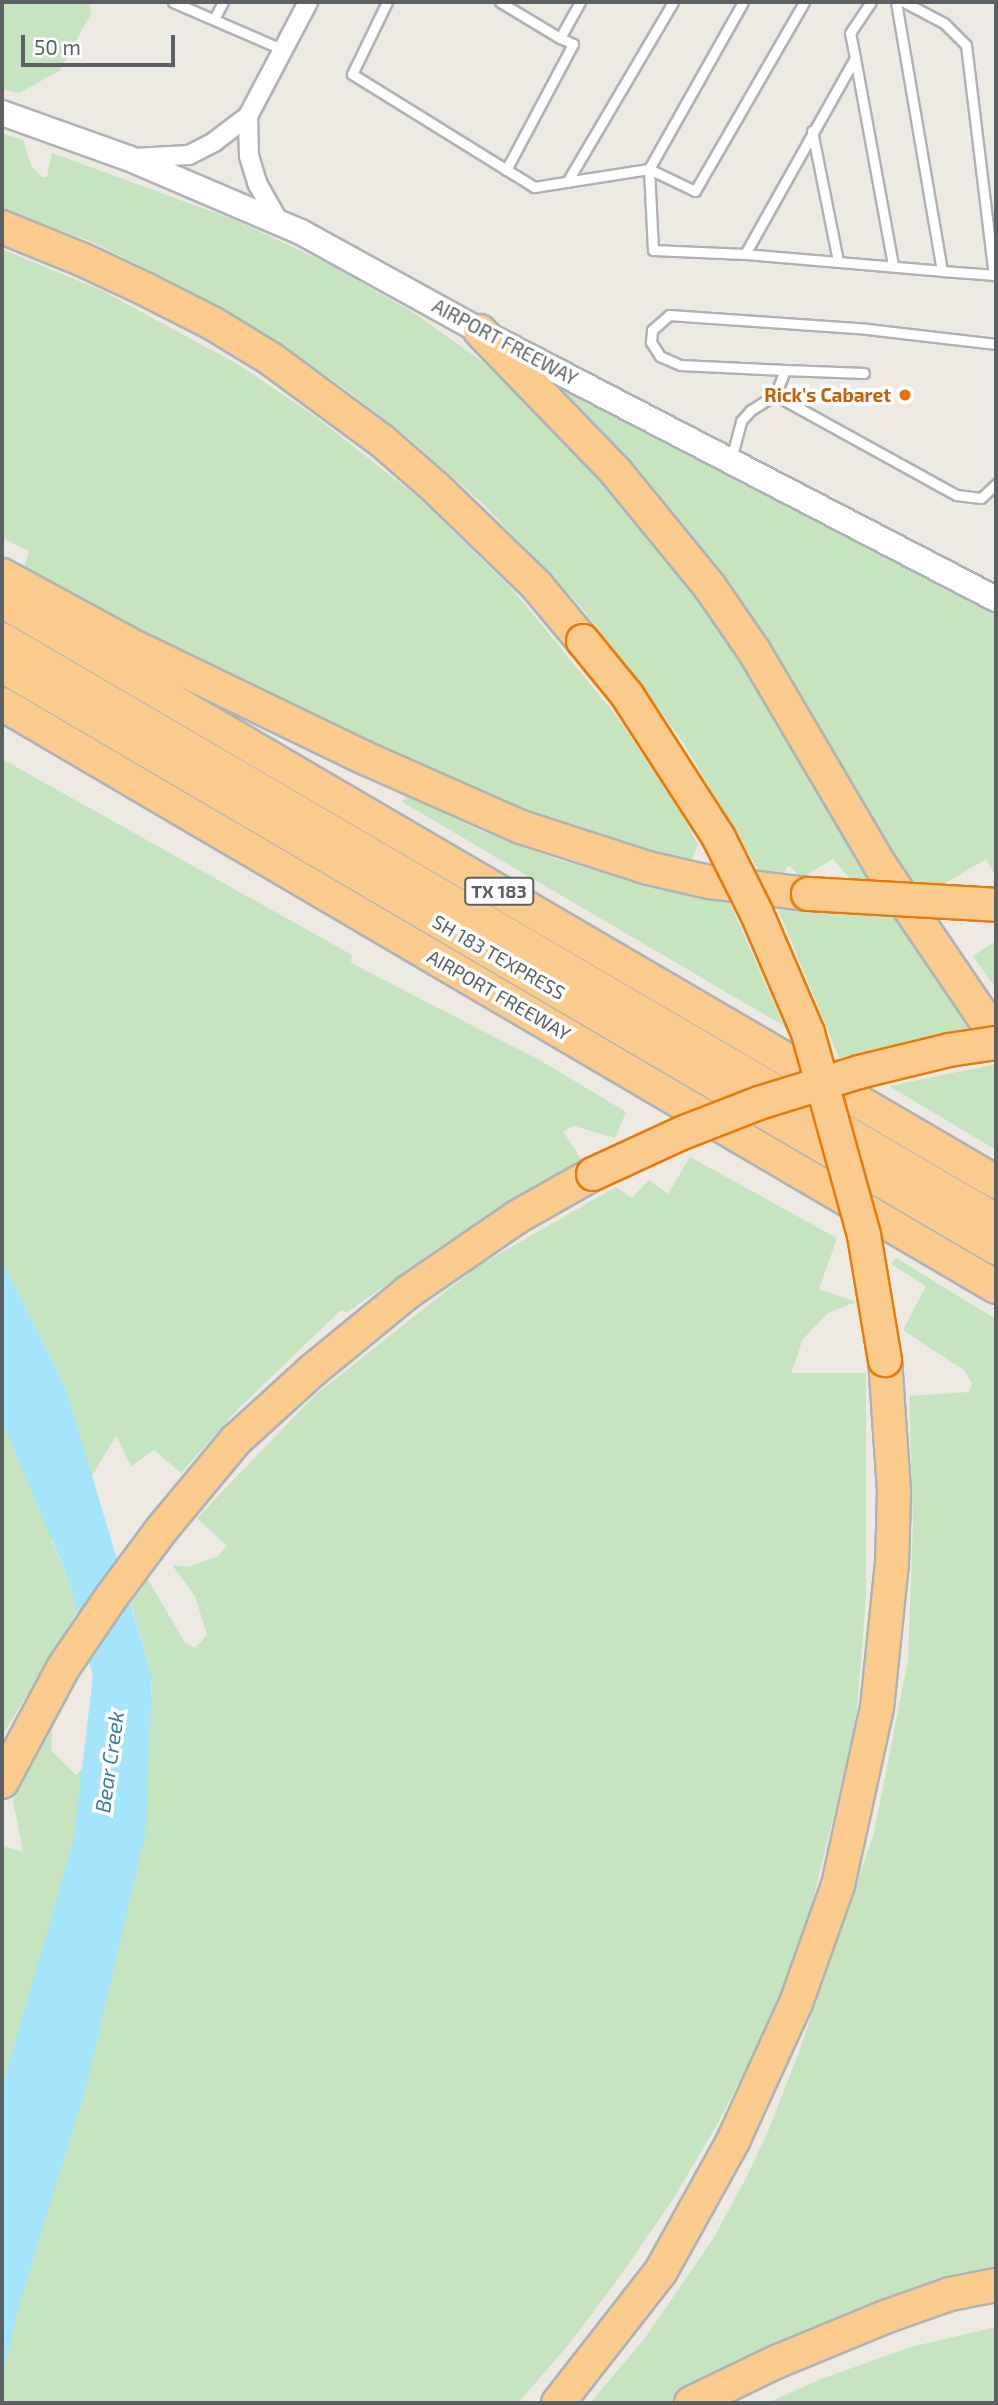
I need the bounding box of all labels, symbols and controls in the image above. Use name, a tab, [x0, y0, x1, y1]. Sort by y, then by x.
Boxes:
scale bar	[24, 21, 178, 65]
text: 50 m	[34, 34, 81, 59]
street label: AIRPORT FREEWAY	[428, 294, 582, 390]
place label: Rick's Cabaret	[764, 384, 891, 406]
marker: Rick's Cabaret	[897, 387, 913, 403]
road number: TX 183	[464, 876, 534, 906]
street label: SH 183 TEXPRESS	[428, 910, 570, 1004]
street label: AIRPORT FREEWAY	[423, 945, 575, 1045]
water label: Bear Creek	[89, 1709, 129, 1815]

